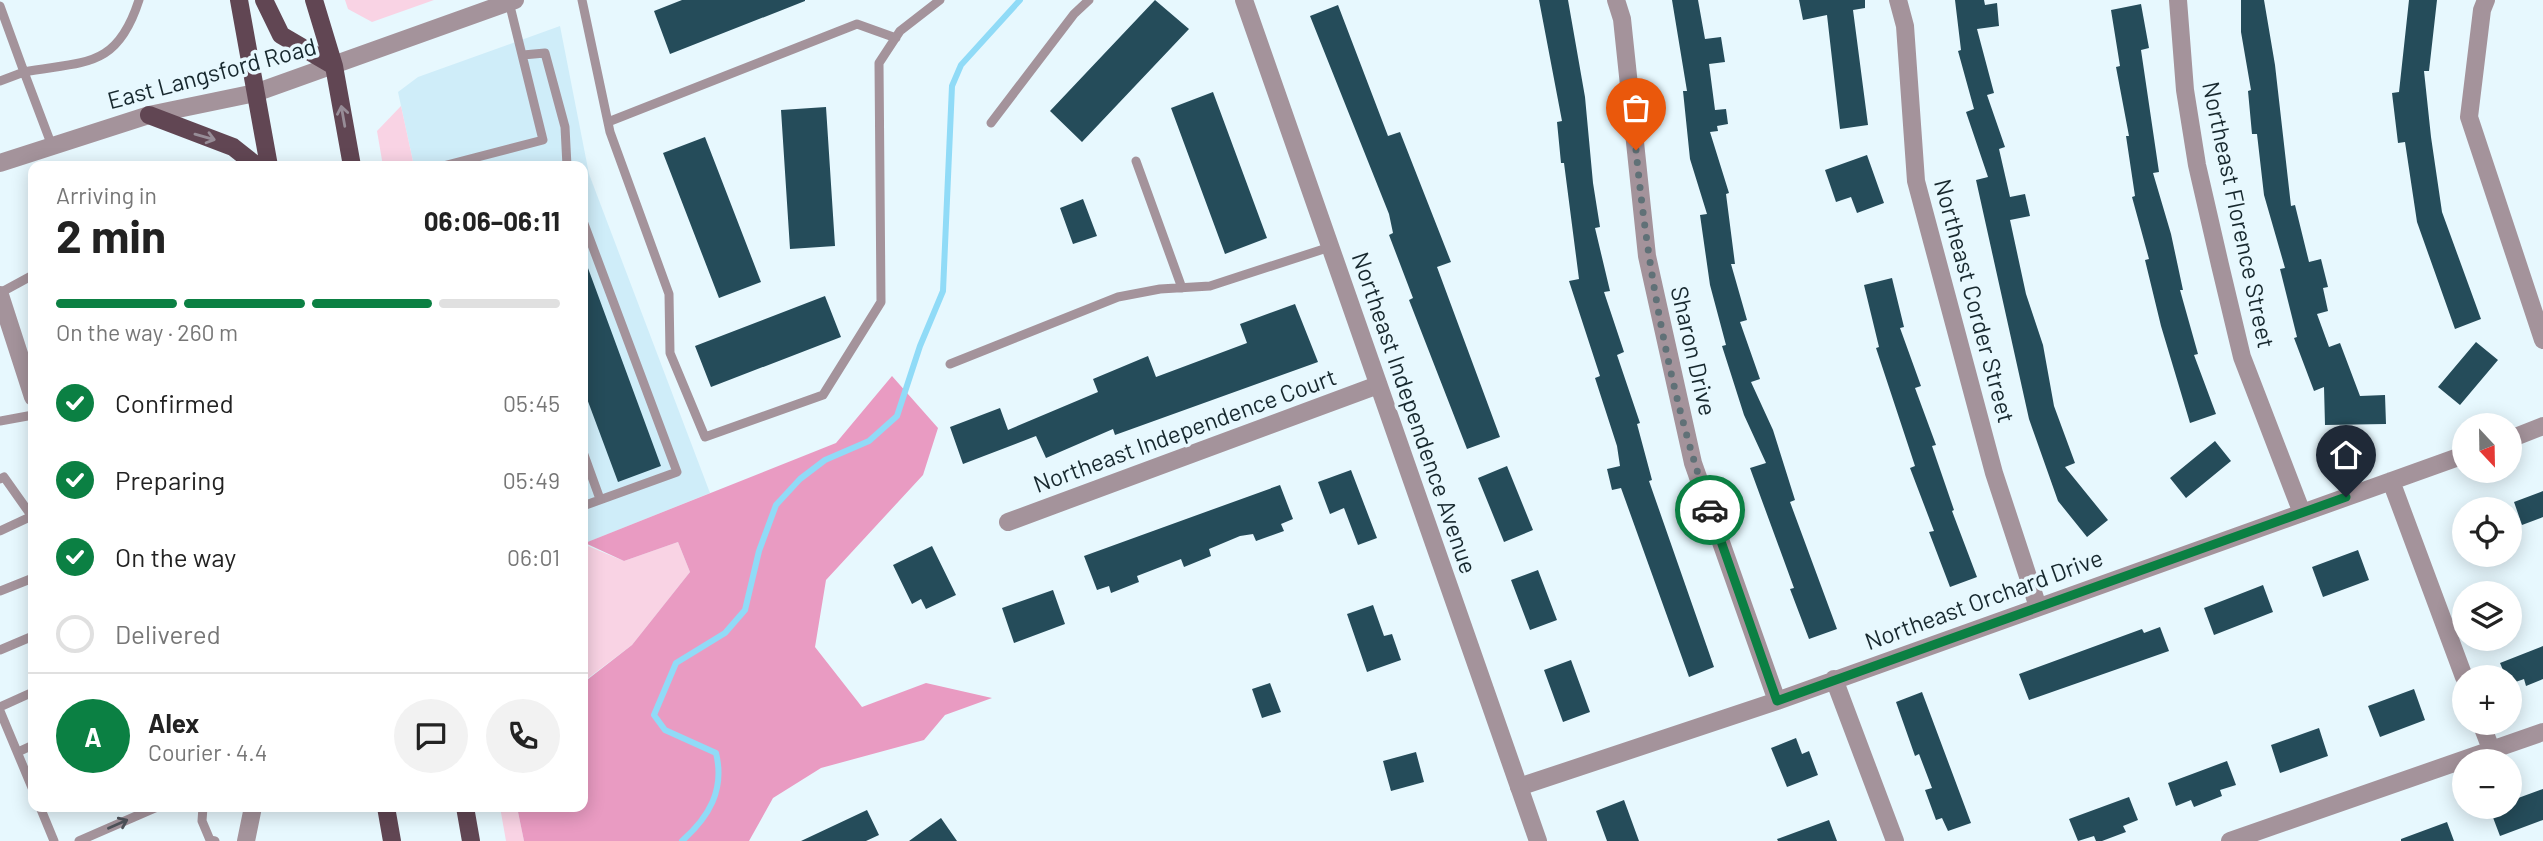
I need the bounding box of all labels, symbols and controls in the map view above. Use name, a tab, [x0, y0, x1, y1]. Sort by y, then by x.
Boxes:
street label: East Langsford Road	[104, 31, 319, 114]
pin	[1606, 78, 1666, 150]
street label: Northeast Florence Street	[2197, 79, 2282, 351]
icon: bag	[1617, 89, 1655, 127]
one-way arrow	[336, 105, 349, 128]
one-way arrow	[193, 131, 216, 144]
street label: Northeast Corder Street	[1929, 176, 2022, 426]
text: Arriving in	[56, 181, 157, 209]
text: 06:06–06:11	[424, 205, 560, 236]
text: 2 min	[56, 207, 166, 262]
street label: Northeast Independence Avenue	[1347, 248, 1484, 577]
street label: Sharon Drive	[1665, 283, 1723, 418]
text: On the way · 260 m	[56, 318, 238, 346]
street label: Northeast Independence Court	[1029, 361, 1340, 498]
icon: check	[56, 384, 94, 422]
text: Confirmed	[115, 387, 234, 418]
text: 05:45	[503, 389, 560, 417]
north arrow	[2452, 413, 2522, 483]
map controls	[2452, 413, 2522, 819]
pin	[2316, 425, 2376, 497]
icon: home	[2327, 436, 2365, 474]
icon: check	[56, 461, 94, 499]
text: Preparing	[115, 464, 225, 495]
text: 05:49	[503, 466, 560, 494]
courier	[1675, 475, 1745, 545]
icon: car	[1691, 491, 1729, 529]
button: locate	[2452, 497, 2522, 567]
icon: check	[56, 538, 94, 576]
text: On the way	[115, 541, 236, 572]
street label: Northeast Orchard Drive	[1861, 542, 2106, 655]
text: 06:01	[507, 543, 560, 571]
button: layers	[2452, 581, 2522, 651]
text: Delivered	[115, 618, 221, 649]
button: +	[2452, 665, 2522, 735]
button: chat	[394, 699, 468, 773]
button: phone	[486, 699, 560, 773]
text: Alex	[148, 707, 199, 738]
text: A	[84, 721, 102, 752]
text: Courier · 4.4	[148, 738, 267, 766]
button: −	[2452, 749, 2522, 819]
one-way arrow	[107, 817, 128, 830]

